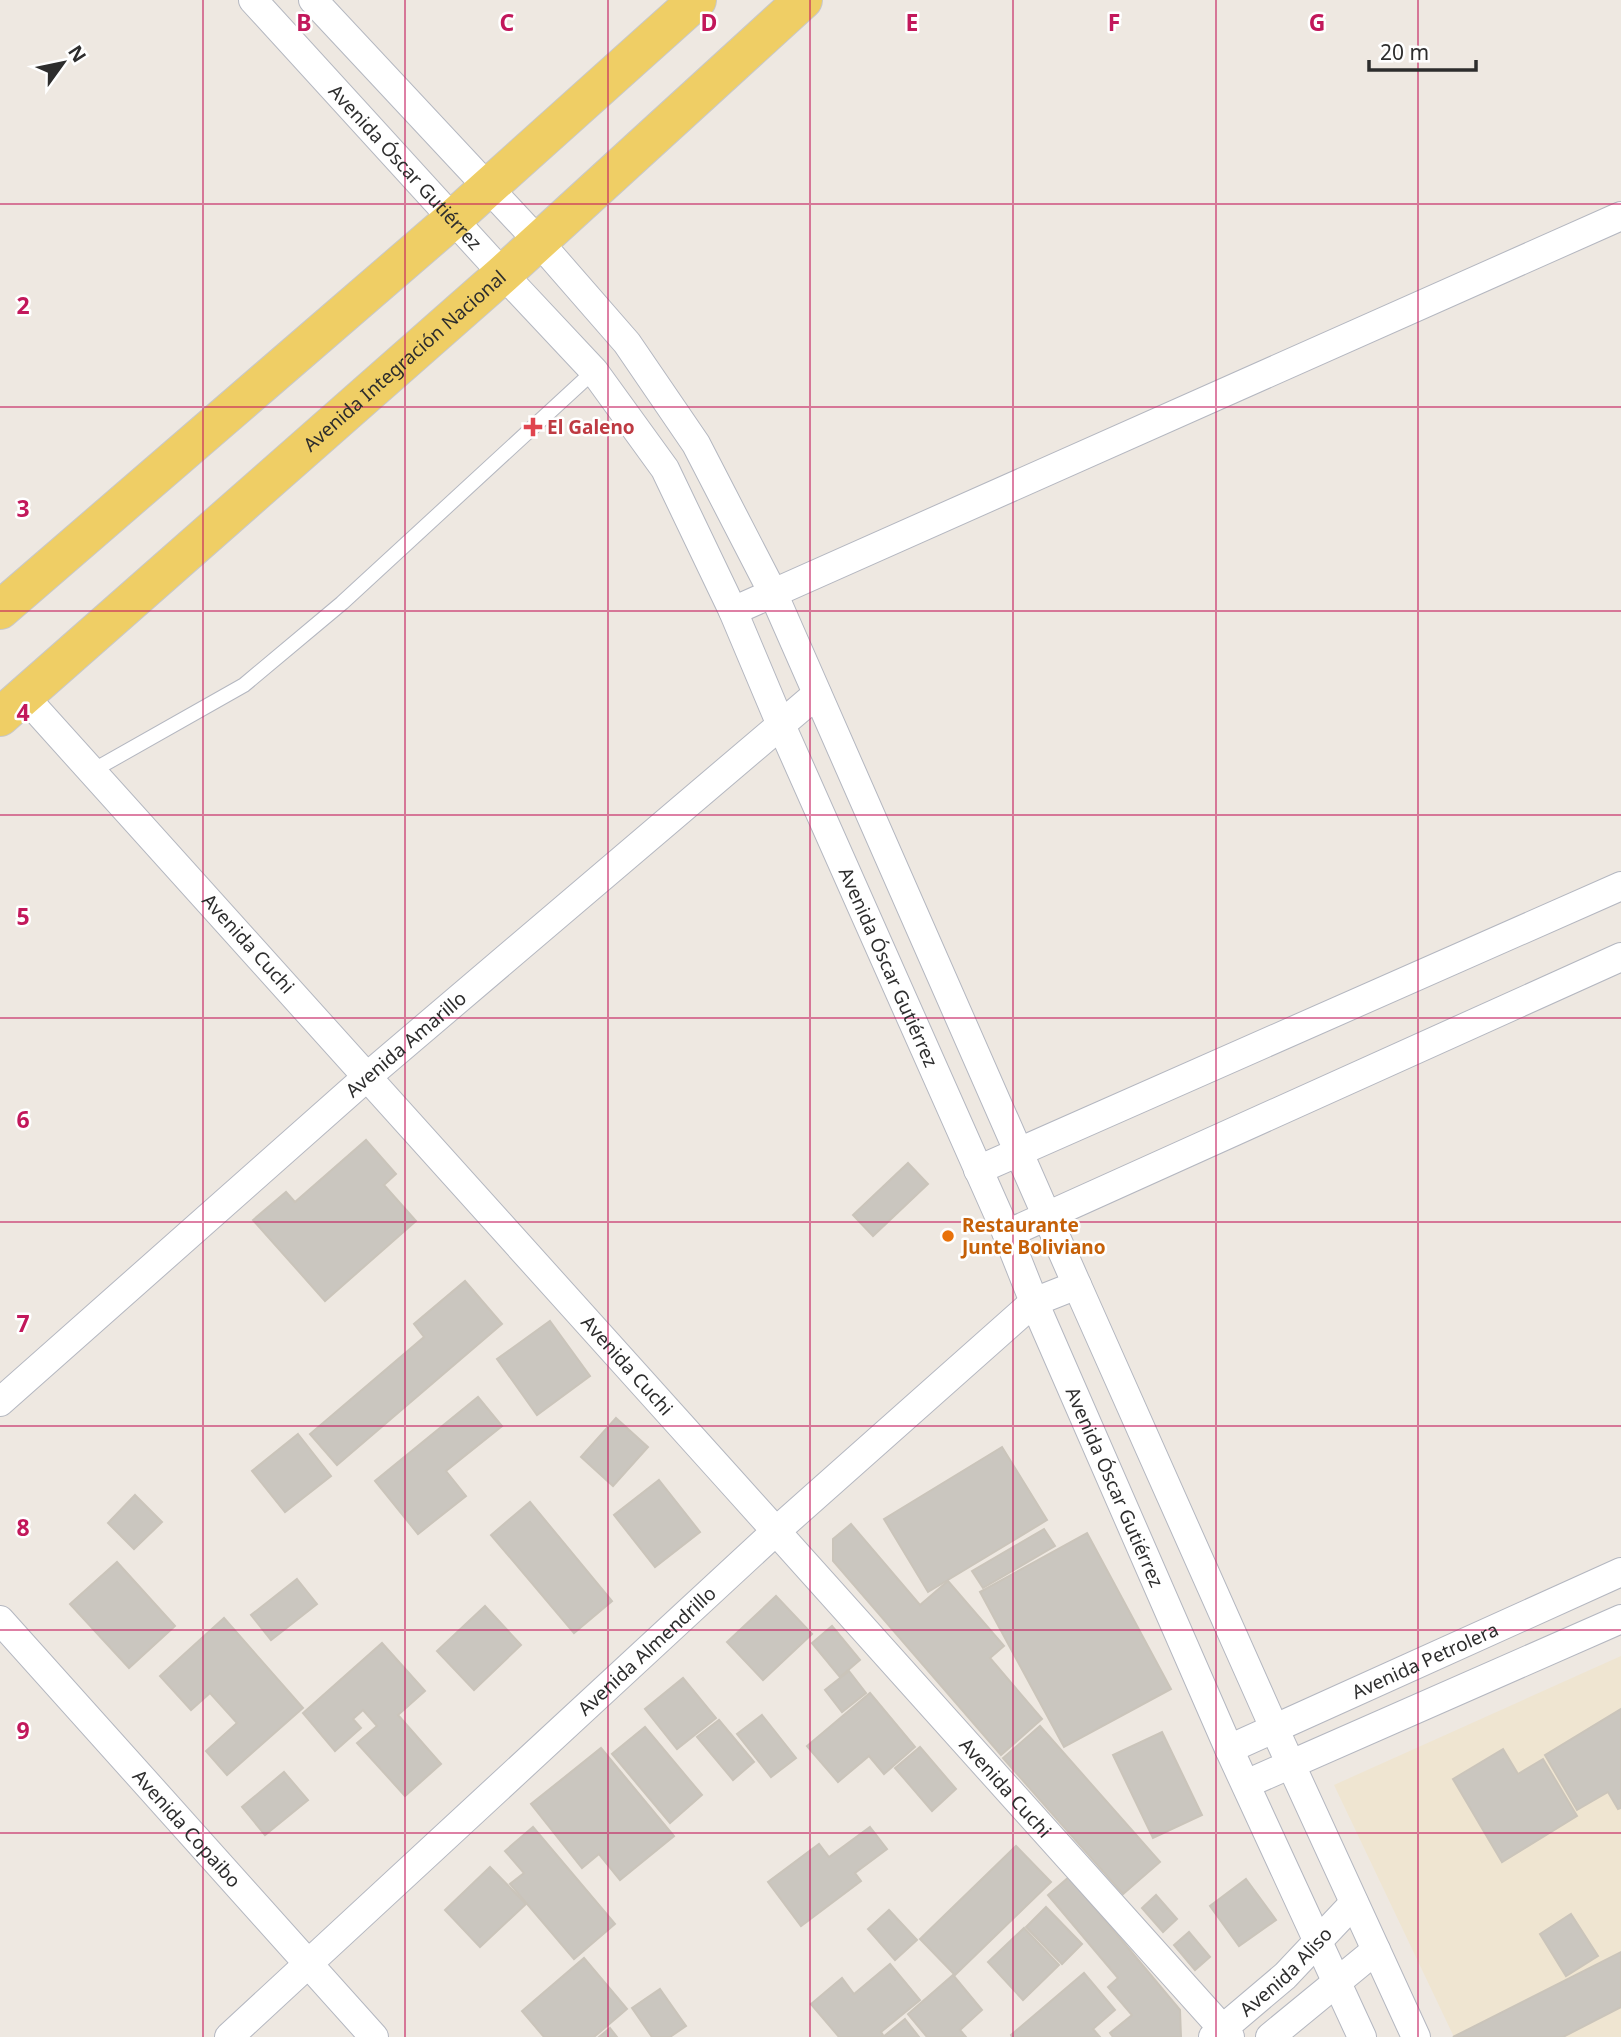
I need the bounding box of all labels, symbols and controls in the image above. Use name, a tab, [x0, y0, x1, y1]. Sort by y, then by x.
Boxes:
text: B	[296, 6, 312, 38]
text: C	[500, 6, 515, 38]
text: D	[701, 6, 717, 38]
text: E	[906, 6, 918, 38]
text: F	[1108, 6, 1120, 38]
text: G	[1309, 6, 1325, 38]
north arrow	[28, 28, 98, 98]
scale bar	[1369, 28, 1476, 72]
text: 20 m	[1380, 38, 1429, 66]
text: N	[62, 40, 92, 67]
street label: Avenida Óscar Gutiérrez	[323, 78, 488, 256]
street label: Avenida Integración Nacional	[297, 264, 512, 457]
text: 2	[16, 289, 30, 321]
place label: El Galeno	[547, 414, 635, 440]
marker: El Galeno	[525, 419, 541, 435]
text: 3	[16, 492, 30, 524]
text: 4	[16, 696, 30, 728]
street label: Avenida Óscar Gutiérrez	[833, 863, 944, 1071]
street label: Avenida Cuchi	[197, 888, 300, 999]
text: 5	[16, 900, 30, 932]
street label: Avenida Amarillo	[340, 985, 472, 1103]
text: 6	[16, 1103, 30, 1135]
place label: Restaurante Junte Boliviano	[960, 1212, 1106, 1260]
marker: Restaurante Junte Boliviano	[940, 1228, 956, 1244]
text: 7	[16, 1307, 30, 1339]
street label: Avenida Cuchi	[576, 1310, 679, 1421]
street label: Avenida Óscar Gutiérrez	[1060, 1383, 1170, 1591]
text: 8	[16, 1511, 30, 1543]
street label: Avenida Almendrillo	[572, 1580, 721, 1721]
street label: Avenida Petrolera	[1347, 1616, 1502, 1705]
text: 9	[16, 1714, 30, 1746]
street label: Avenida Cuchi	[954, 1732, 1057, 1843]
street label: Avenida Copaibo	[127, 1764, 247, 1893]
street label: Avenida Aliso	[1234, 1921, 1338, 2022]

